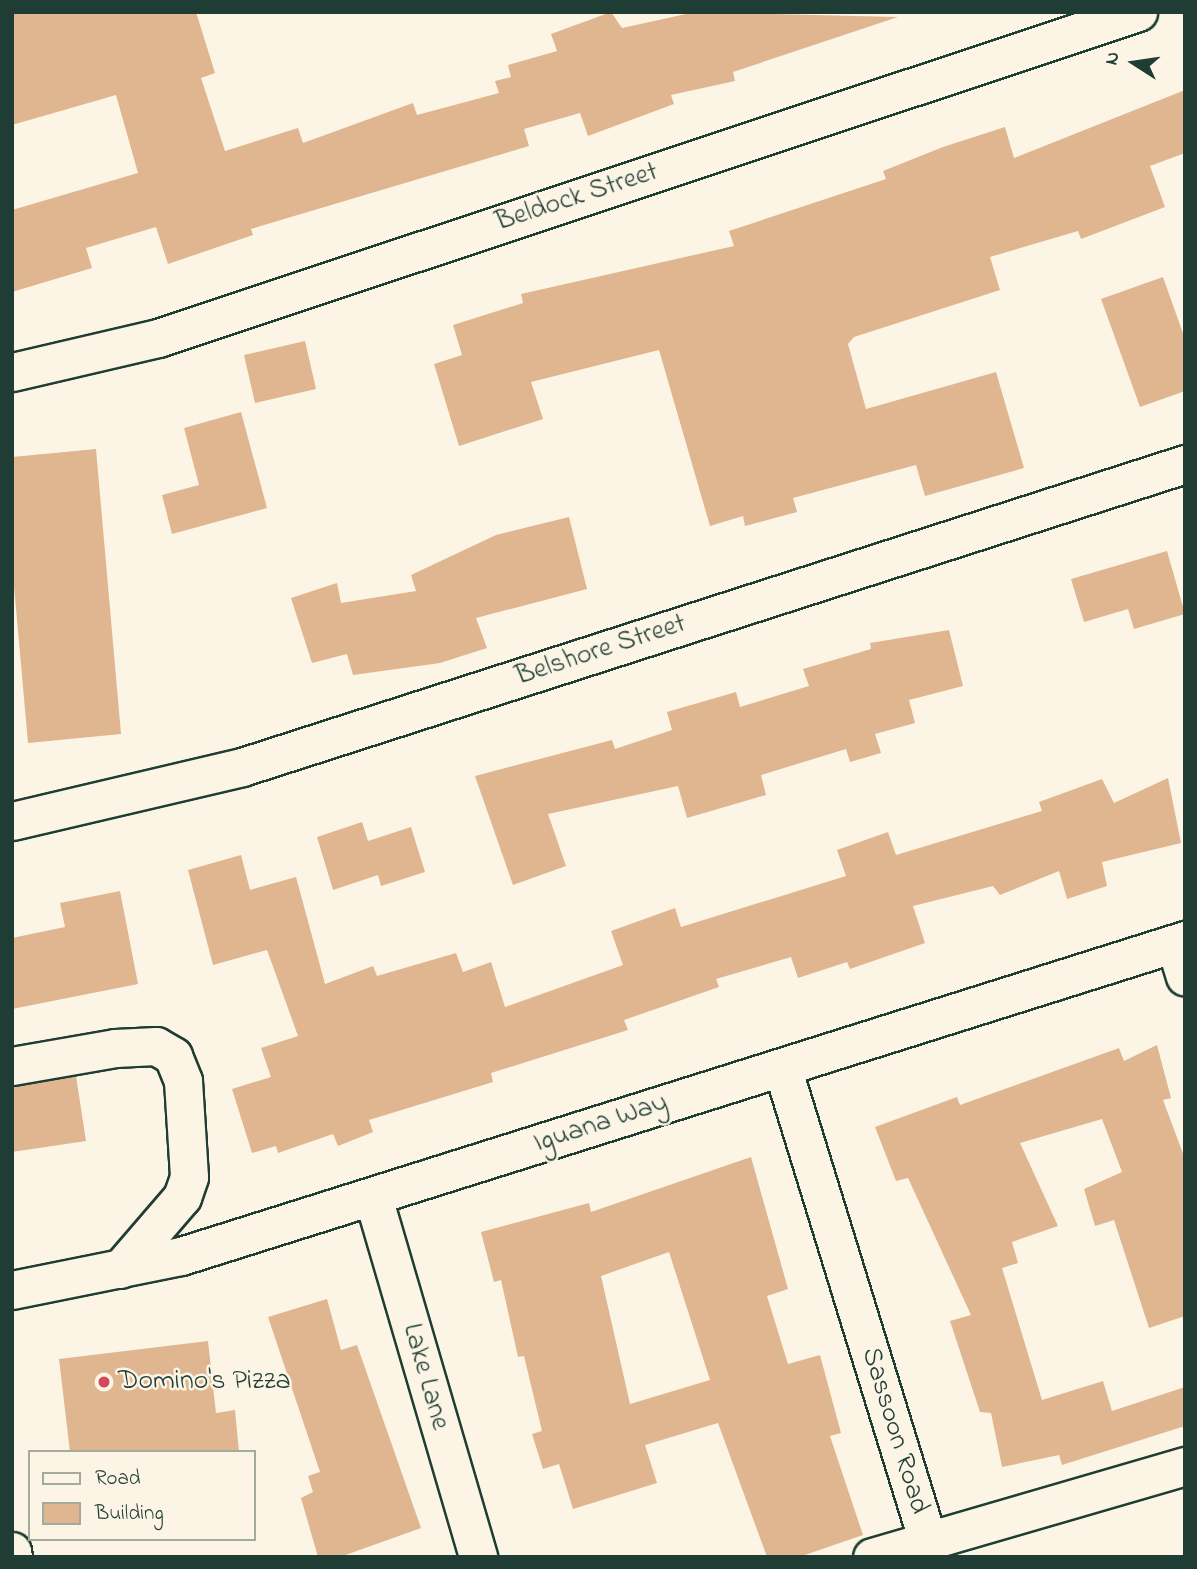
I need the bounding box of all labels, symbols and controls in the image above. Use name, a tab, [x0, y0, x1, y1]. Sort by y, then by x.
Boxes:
north arrow	[1099, 28, 1169, 98]
text: N	[1098, 49, 1128, 68]
street label: Beldock Street	[492, 156, 662, 240]
street label: Belshore Street	[512, 608, 690, 694]
street label: Iguana Way	[530, 1087, 672, 1161]
street label: Lake Lane	[394, 1320, 456, 1434]
street label: Sassoon Road	[853, 1344, 935, 1518]
place label: Domino's Pizza	[118, 1365, 291, 1399]
marker: Domino's Pizza	[96, 1374, 112, 1390]
legend	[28, 1450, 256, 1541]
text: Road	[95, 1464, 141, 1494]
text: Building	[95, 1499, 164, 1529]

